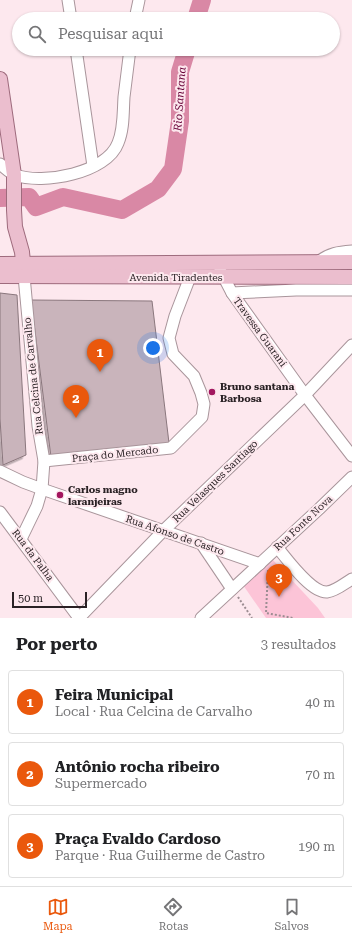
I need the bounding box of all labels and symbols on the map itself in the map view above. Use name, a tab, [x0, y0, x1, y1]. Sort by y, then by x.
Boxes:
water label: Rio Santana	[171, 66, 189, 133]
street label: Avenida Tiradentes	[129, 272, 223, 283]
street label: Travessa Guarani	[231, 295, 289, 369]
street label: Rua Celcina de Carvalho	[21, 317, 45, 435]
your location	[143, 338, 163, 358]
pin: 1	[87, 339, 113, 372]
place label: Bruno santana Barbosa	[220, 381, 294, 404]
pin: 2	[63, 385, 89, 418]
marker: Bruno santana Barbosa	[207, 387, 217, 397]
street label: Rua Velasques Santiago	[170, 438, 260, 524]
street label: Praça do Mercado	[71, 444, 159, 464]
place label: Carlos magno laranjeiras	[68, 484, 138, 507]
marker: Carlos magno laranjeiras	[55, 490, 65, 500]
street label: Rua Fonte Nova	[272, 493, 335, 553]
street label: Rua Afonso de Castro	[124, 513, 226, 557]
street label: Rua da Palha	[10, 527, 56, 583]
pin: 3	[266, 564, 292, 597]
scale bar	[12, 590, 87, 609]

